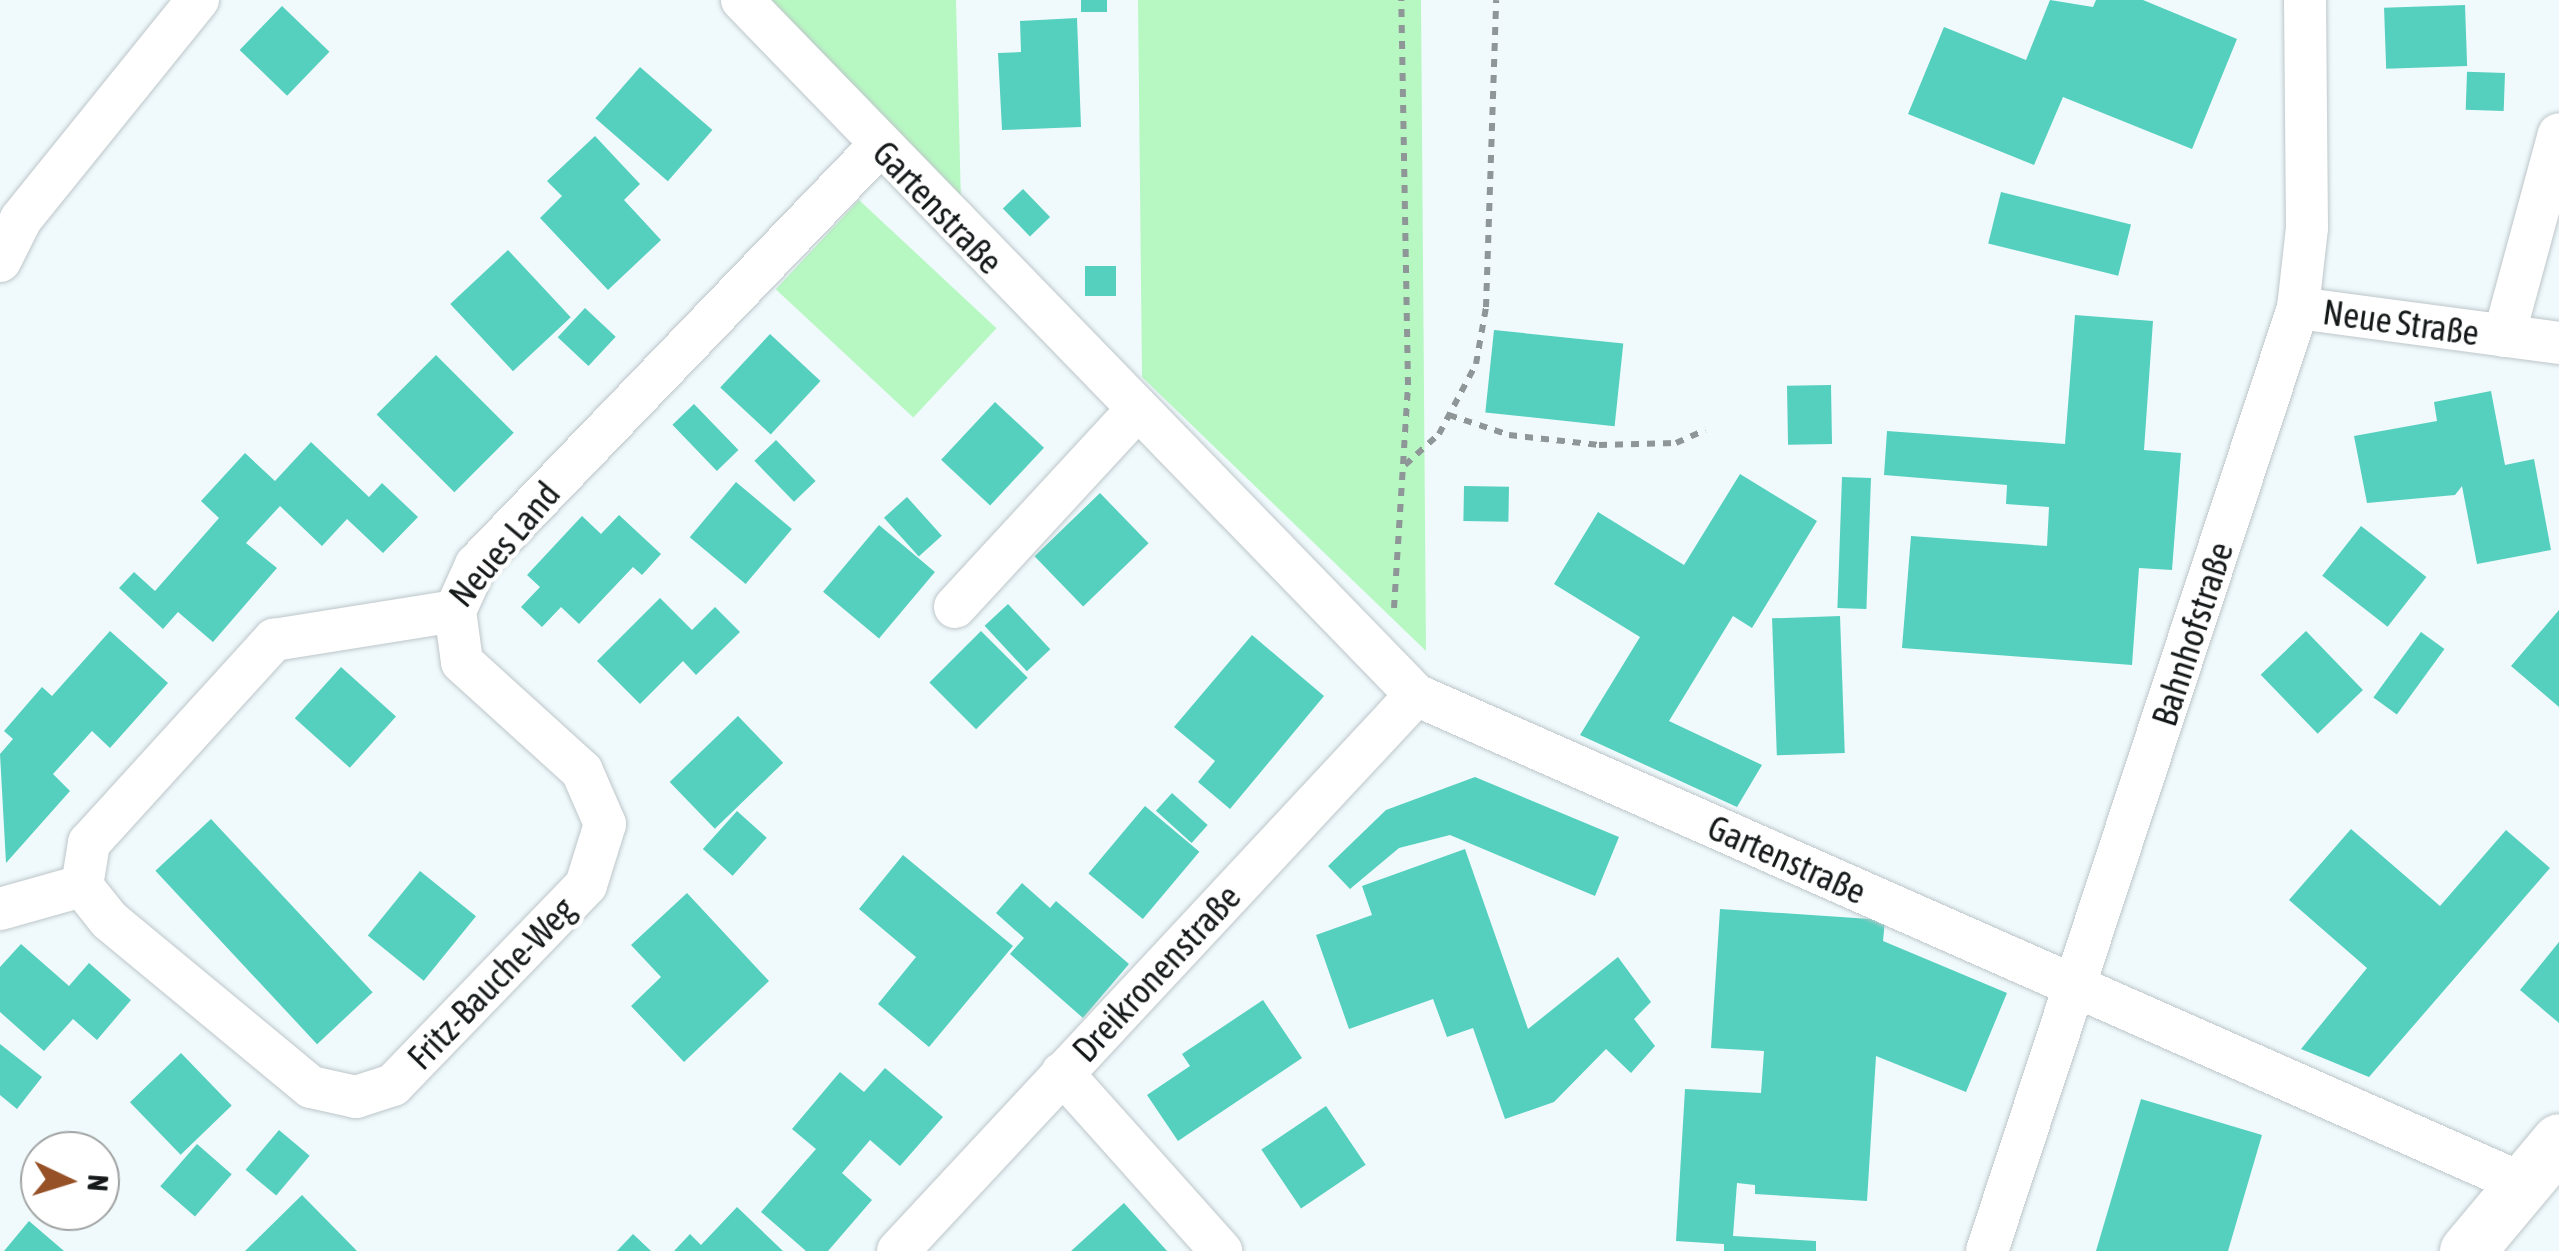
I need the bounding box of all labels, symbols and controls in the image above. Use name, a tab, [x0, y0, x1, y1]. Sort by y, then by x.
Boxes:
street label: Gartenstraße	[865, 132, 1011, 282]
street label: Neue Straße	[2320, 290, 2482, 354]
street label: Neues Land	[440, 473, 568, 615]
street label: Bahnhofstraße	[2143, 537, 2241, 731]
street label: Gartenstraße	[1702, 806, 1872, 912]
street label: Dreikronenstraße	[1063, 876, 1249, 1070]
street label: Fritz-Bauche-Weg	[399, 888, 583, 1078]
north arrow	[20, 1131, 120, 1231]
text: N	[81, 1174, 114, 1192]

